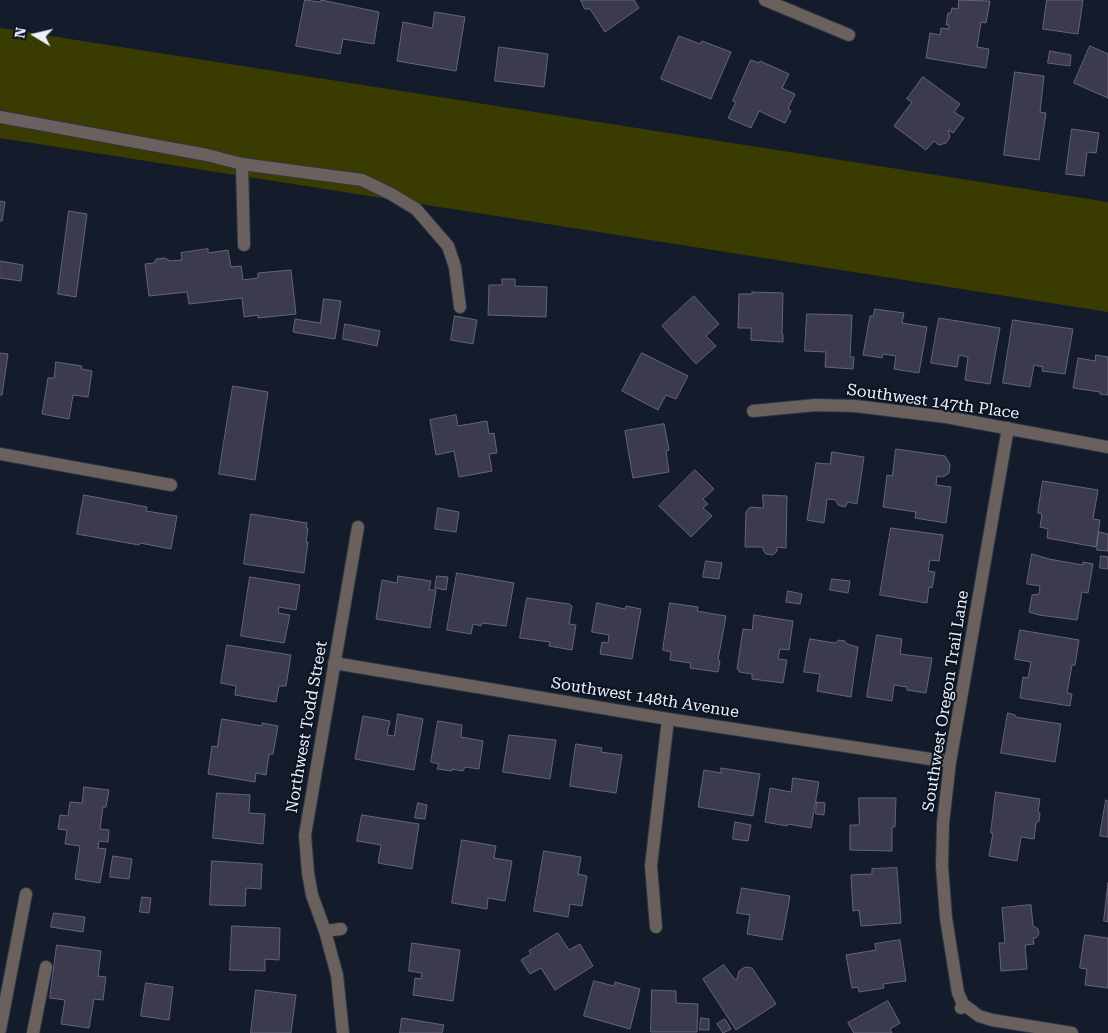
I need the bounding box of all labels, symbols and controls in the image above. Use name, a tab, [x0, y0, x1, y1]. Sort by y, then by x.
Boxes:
north arrow	[10, 10, 60, 60]
text: N	[11, 26, 29, 39]
street label: Southwest 147th Place	[845, 380, 1021, 424]
street label: Southwest Oregon Trail Lane	[919, 589, 973, 813]
street label: Northwest Todd Street	[282, 639, 332, 815]
street label: Southwest 148th Avenue	[550, 674, 740, 722]

